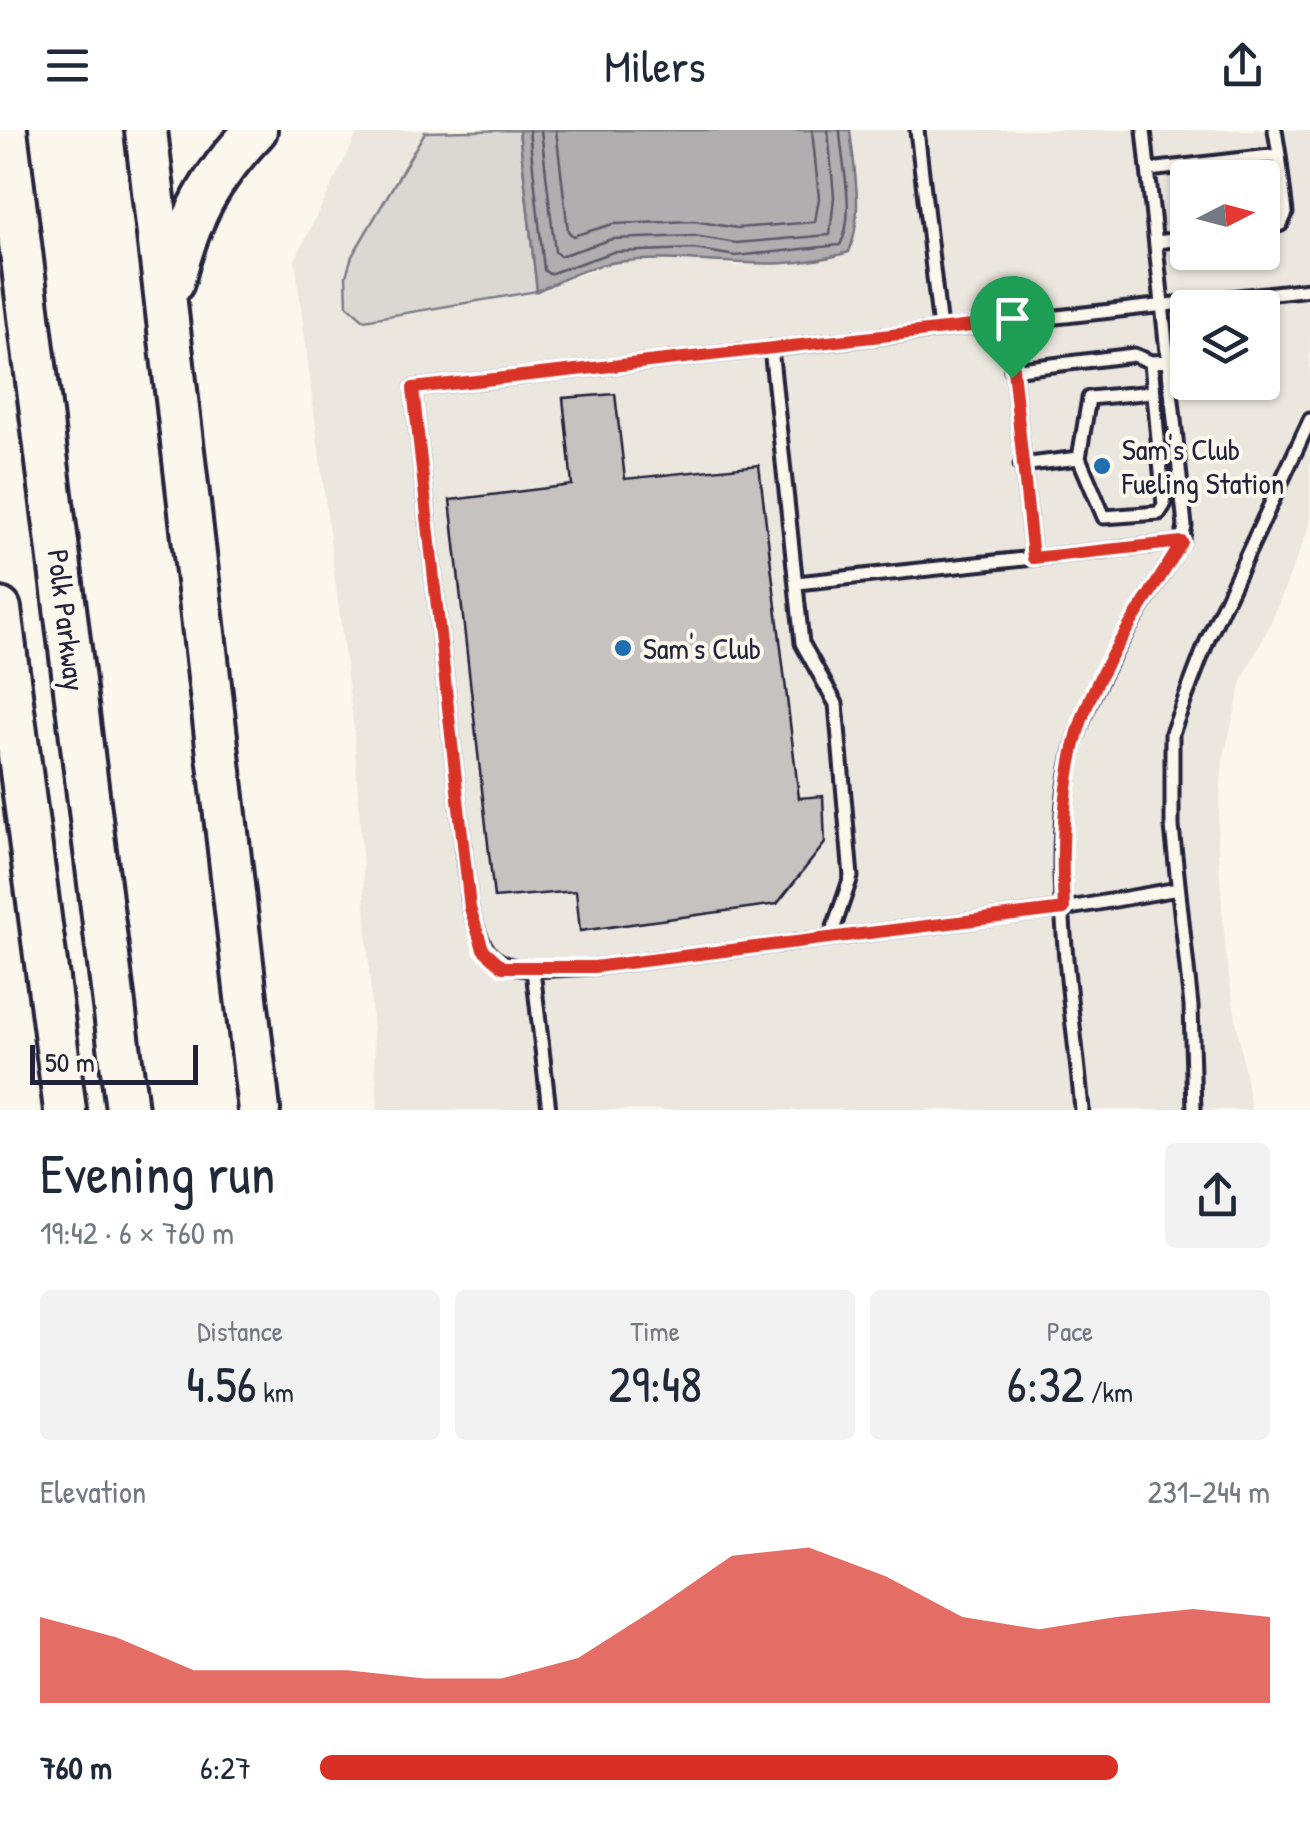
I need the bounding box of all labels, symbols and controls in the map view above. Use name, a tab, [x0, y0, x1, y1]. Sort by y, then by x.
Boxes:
text: Milers	[604, 35, 706, 96]
icon: menu	[40, 38, 95, 93]
icon: share	[1215, 38, 1270, 93]
north arrow	[1170, 160, 1280, 270]
map controls	[1170, 160, 1280, 400]
pin	[970, 276, 1055, 379]
button: layers	[1170, 290, 1280, 400]
icon: arrive	[985, 291, 1040, 346]
place label: Sam's Club Fueling Station	[1121, 429, 1284, 503]
marker: Sam's Club Fueling Station	[1091, 455, 1113, 477]
street label: Polk Parkway	[38, 547, 96, 693]
place label: Sam's Club	[643, 628, 761, 668]
marker: Sam's Club	[612, 637, 634, 659]
scale bar	[30, 1040, 198, 1084]
text: 50 m	[45, 1043, 95, 1081]
text: Evening run	[40, 1136, 275, 1210]
button: share	[1165, 1143, 1270, 1248]
text: 19:42 · 6 × 760 m	[40, 1211, 234, 1254]
text: Distance	[197, 1312, 283, 1350]
text: Time	[630, 1312, 680, 1350]
text: Pace	[1047, 1312, 1093, 1350]
text: 4.56	[186, 1350, 257, 1418]
text: 29:48	[608, 1350, 702, 1418]
text: 6:32	[1007, 1350, 1084, 1418]
text: km	[257, 1373, 294, 1411]
text: /km	[1084, 1373, 1133, 1411]
text: Elevation	[40, 1470, 146, 1513]
text: 231–244 m	[1148, 1470, 1270, 1513]
text: 760 m	[40, 1746, 112, 1789]
text: 6:27	[200, 1746, 251, 1789]

